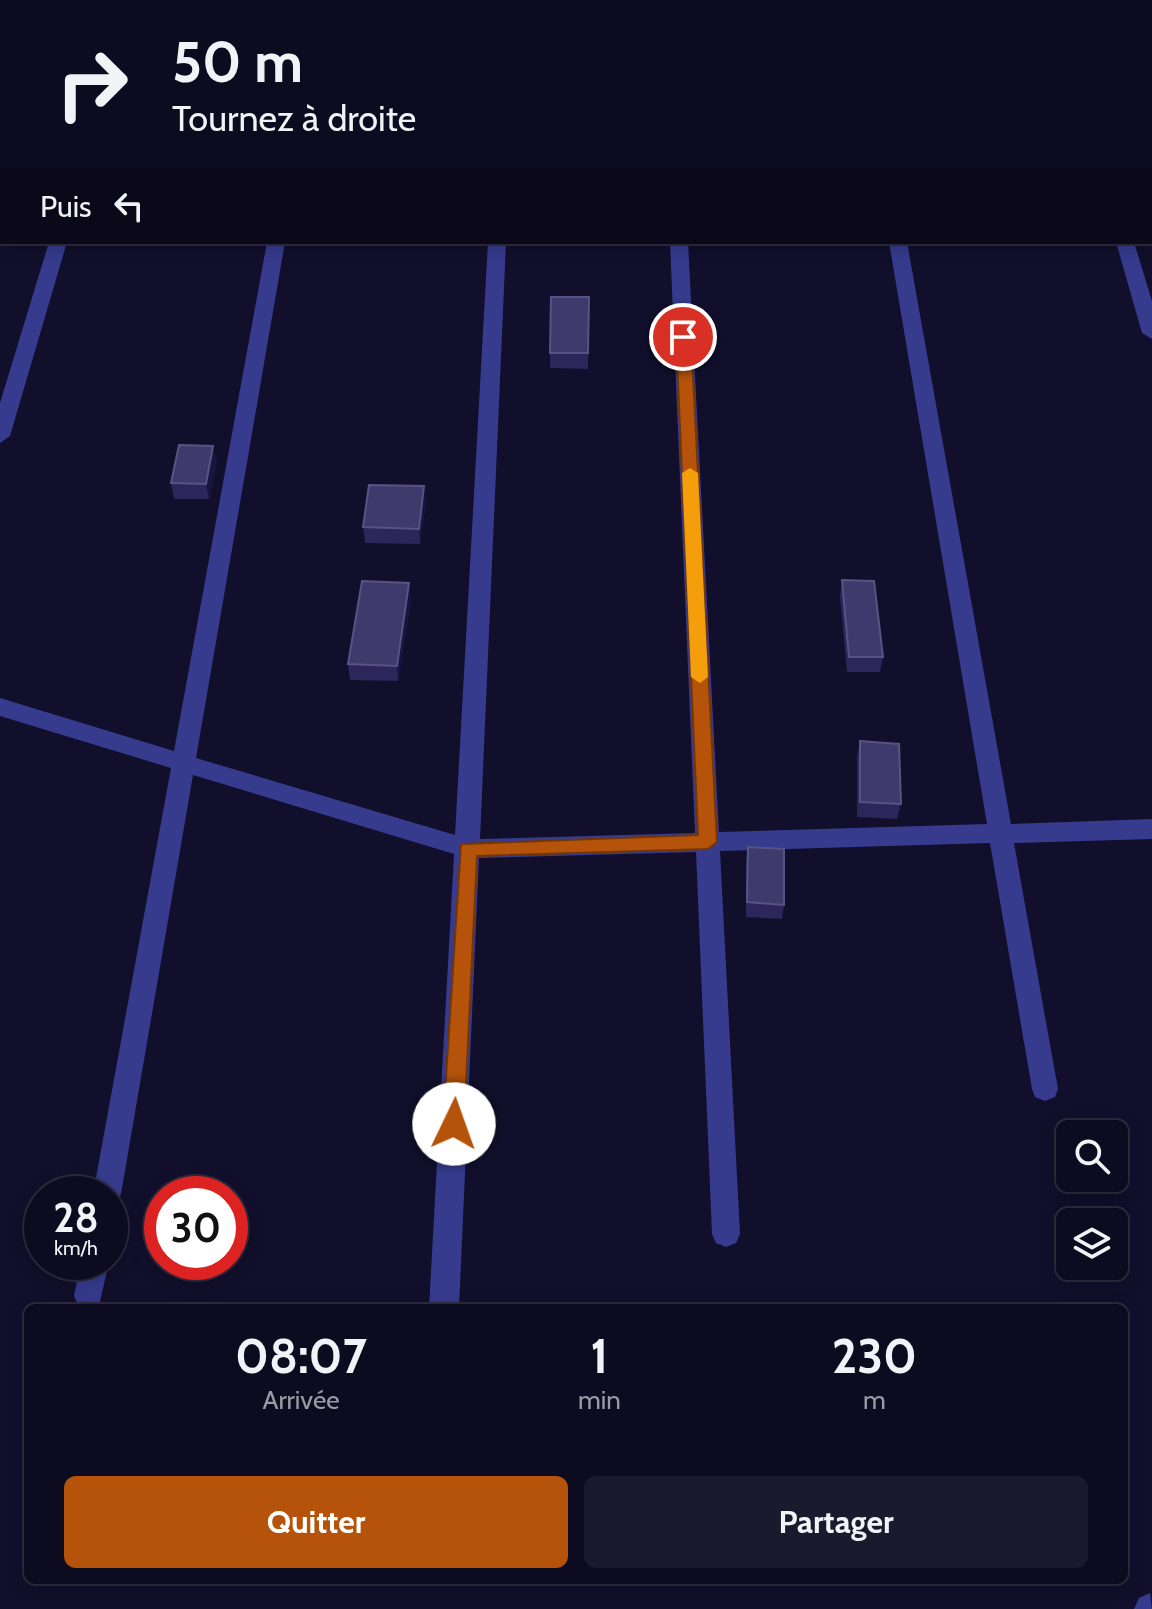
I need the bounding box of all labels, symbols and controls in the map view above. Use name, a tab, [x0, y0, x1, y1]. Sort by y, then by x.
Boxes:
text: 50 m	[172, 28, 303, 96]
icon: right	[40, 32, 144, 136]
text: Tournez à droite	[172, 96, 416, 140]
icon: left	[107, 184, 151, 228]
text: Puis	[40, 188, 91, 225]
pin	[649, 303, 717, 371]
icon: arrive	[661, 315, 705, 359]
position arrow	[412, 1082, 496, 1166]
map controls	[1056, 1120, 1128, 1280]
button: search	[1056, 1120, 1128, 1192]
speed limit sign: 30	[144, 1176, 248, 1280]
text: 28	[53, 1193, 99, 1242]
button: layers	[1056, 1208, 1128, 1280]
text: km/h	[54, 1236, 98, 1260]
text: 08:07	[235, 1327, 367, 1385]
text: 1	[591, 1327, 608, 1385]
text: 230	[832, 1327, 917, 1385]
text: Arrivée	[262, 1384, 340, 1416]
text: min	[578, 1384, 621, 1416]
text: m	[863, 1384, 886, 1416]
button: Quitter	[64, 1476, 568, 1568]
button: Partager	[584, 1476, 1088, 1568]

